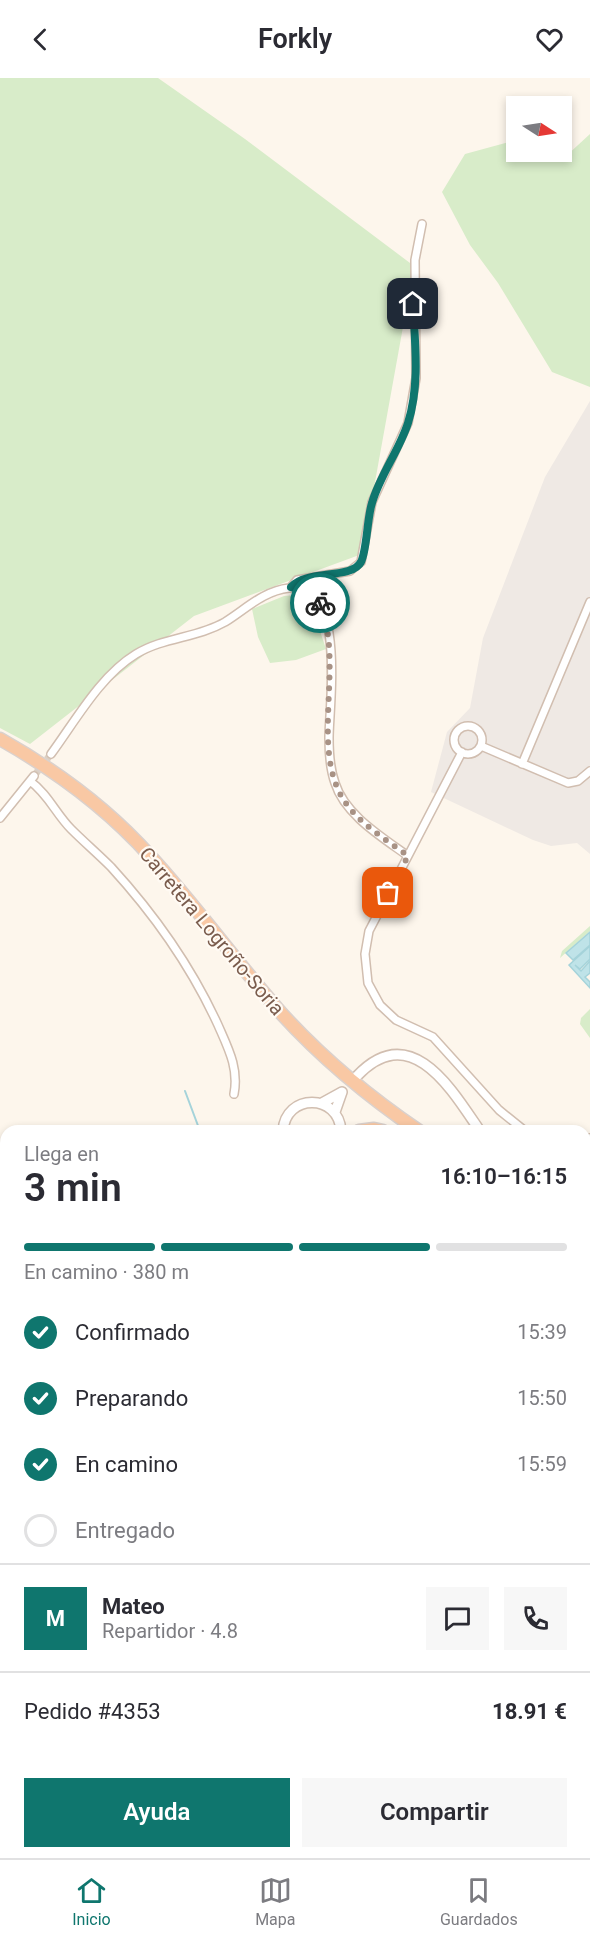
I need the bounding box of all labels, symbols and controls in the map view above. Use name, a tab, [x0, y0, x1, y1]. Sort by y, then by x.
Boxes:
icon: back	[24, 23, 57, 56]
text: Forkly	[258, 23, 332, 55]
icon: heart	[533, 23, 566, 56]
north arrow	[506, 96, 572, 162]
map controls	[506, 96, 572, 162]
pin	[387, 278, 438, 329]
icon: home	[396, 287, 429, 320]
courier	[290, 573, 350, 633]
icon: bike	[304, 587, 337, 620]
street label: Carretera Logroño-Soria	[135, 842, 289, 1020]
pin	[362, 867, 413, 918]
icon: bag	[371, 876, 404, 909]
text: Llega en	[24, 1142, 99, 1166]
text: 16:10–16:15	[440, 1164, 567, 1189]
text: 3 min	[24, 1165, 122, 1211]
text: En camino · 380 m	[24, 1260, 189, 1284]
icon: check	[24, 1316, 57, 1349]
text: Confirmado	[75, 1320, 190, 1345]
text: 15:39	[517, 1320, 567, 1344]
icon: check	[24, 1382, 57, 1415]
text: Preparando	[75, 1386, 188, 1411]
text: 15:50	[517, 1386, 567, 1410]
icon: check	[24, 1448, 57, 1481]
text: En camino	[75, 1452, 178, 1477]
text: 15:59	[517, 1452, 567, 1476]
text: Entregado	[75, 1518, 175, 1543]
button: chat	[426, 1587, 489, 1650]
button: phone	[504, 1587, 567, 1650]
text: Mateo	[102, 1594, 165, 1619]
text: M	[46, 1606, 65, 1631]
text: Repartidor · 4.8	[102, 1619, 238, 1643]
text: Pedido #4353	[24, 1699, 161, 1724]
text: 18.91 €	[492, 1699, 567, 1724]
button: Ayuda	[24, 1778, 290, 1847]
button: Compartir	[302, 1778, 567, 1847]
tab: Inicio	[72, 1874, 111, 1929]
tab: Mapa	[255, 1874, 295, 1929]
tab: Guardados	[440, 1874, 518, 1929]

